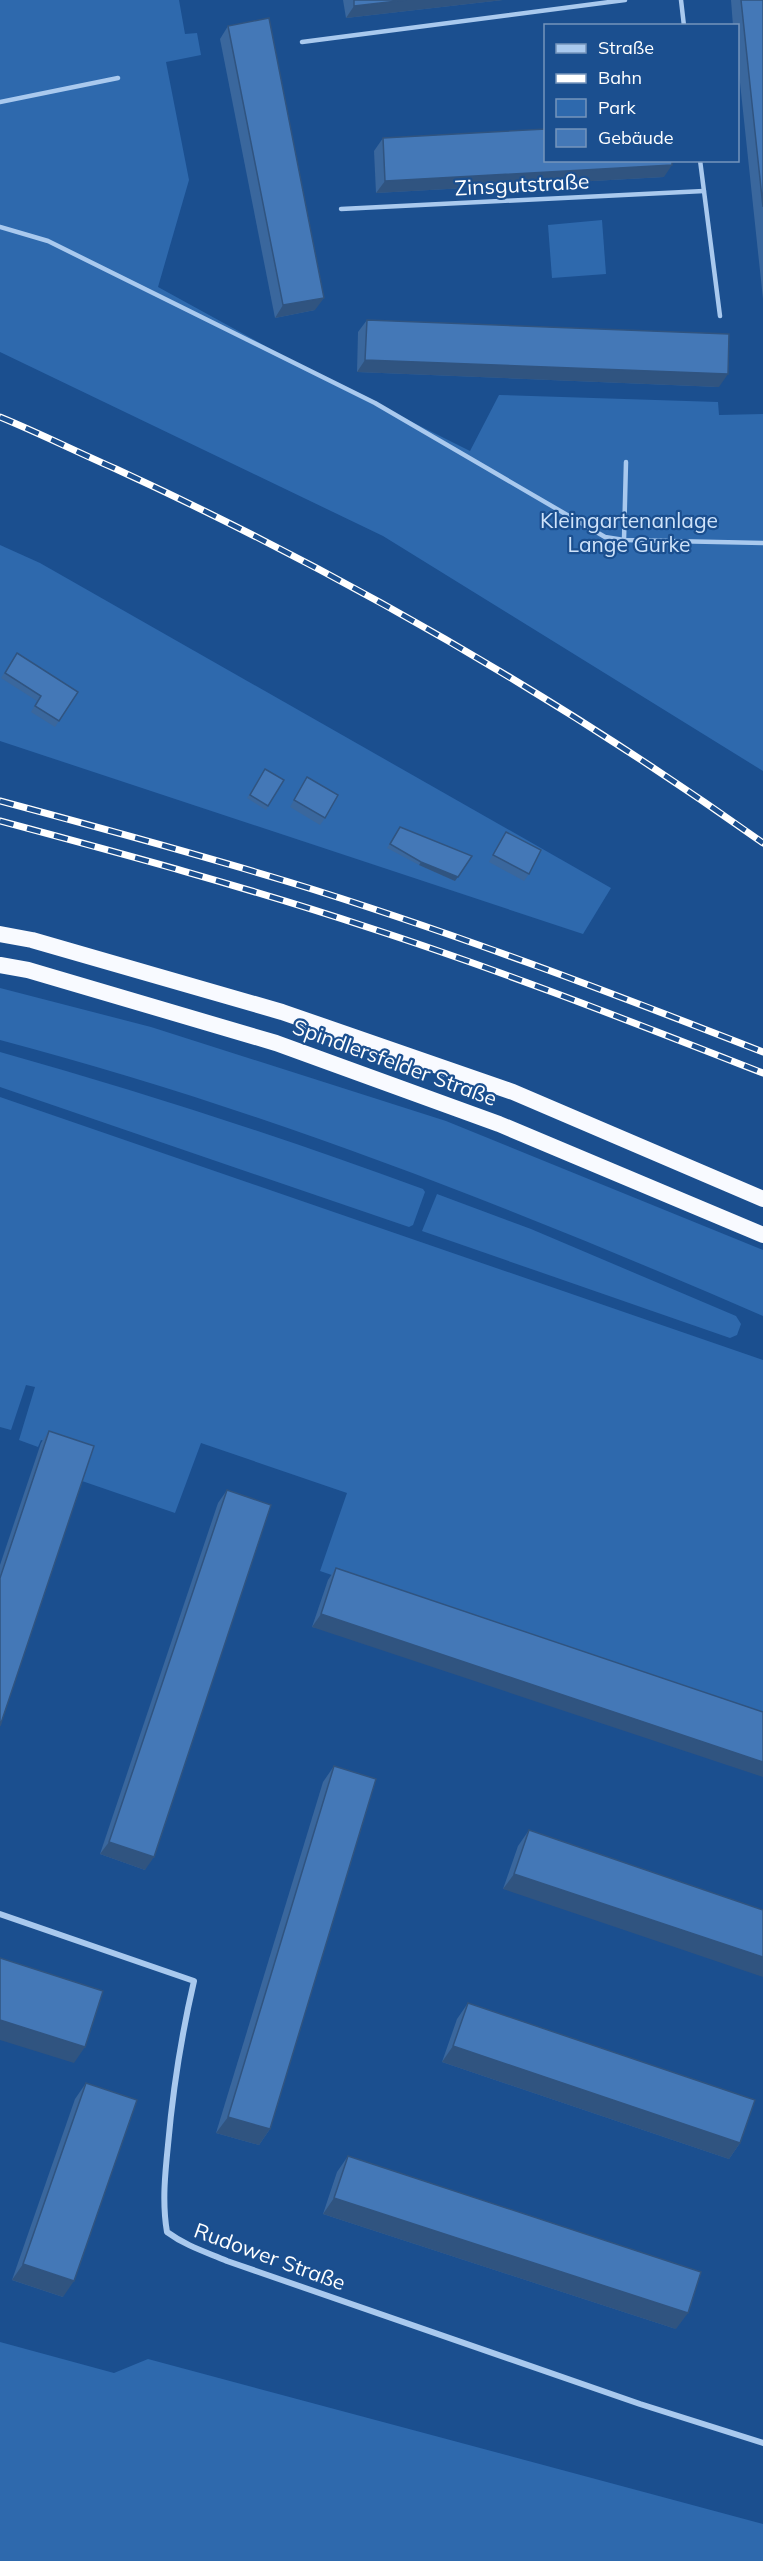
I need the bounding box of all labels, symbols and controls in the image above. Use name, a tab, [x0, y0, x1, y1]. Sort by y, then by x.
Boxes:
legend	[544, 24, 739, 162]
text: Straße	[598, 36, 654, 59]
text: Bahn	[598, 66, 642, 89]
text: Park	[598, 96, 637, 119]
text: Gebäude	[598, 126, 674, 149]
street label: Zinsgutstraße	[454, 167, 590, 201]
park label: Kleingartenanlage Lange Gurke	[540, 507, 718, 557]
street label: Spindlersfelder Straße	[289, 1013, 501, 1111]
street label: Rudower Straße	[191, 2217, 349, 2295]

